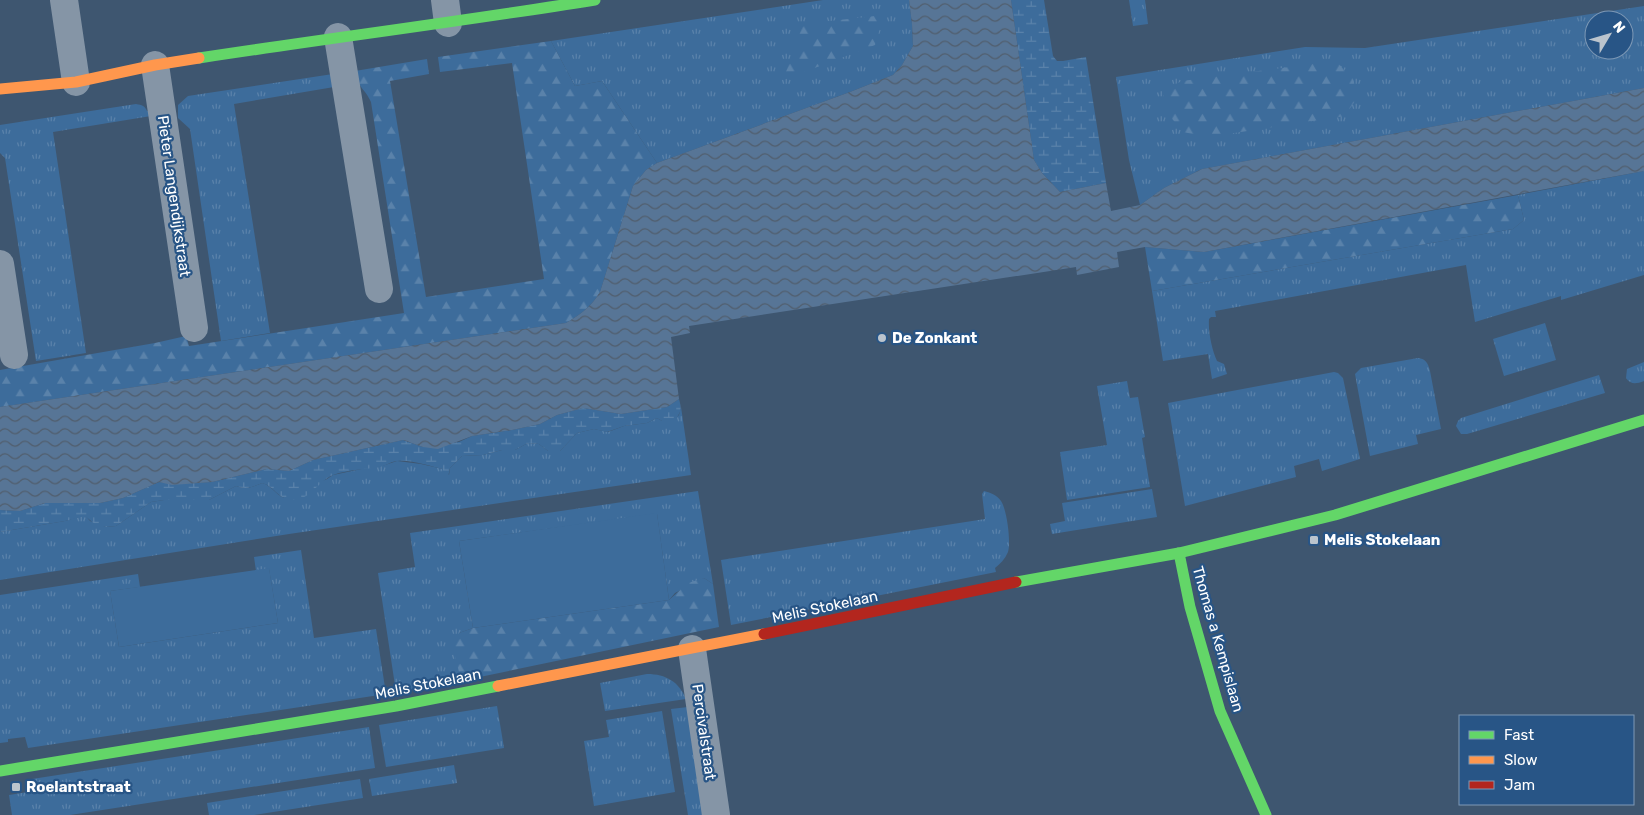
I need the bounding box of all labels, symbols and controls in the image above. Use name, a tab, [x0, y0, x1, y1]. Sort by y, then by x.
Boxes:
north arrow	[1584, 10, 1634, 60]
text: N	[1609, 18, 1629, 37]
street label: Pieter Langendijkstraat	[154, 114, 194, 278]
place label: De Zonkant	[892, 329, 977, 347]
marker: De Zonkant	[876, 332, 888, 344]
place label: Melis Stokelaan	[1324, 531, 1441, 549]
marker: Melis Stokelaan	[1308, 534, 1320, 546]
street label: Thomas a Kempislaan	[1189, 564, 1247, 714]
street label: Melis Stokelaan	[770, 587, 880, 627]
street label: Melis Stokelaan	[373, 665, 483, 703]
street label: Percivalstraat	[688, 683, 720, 781]
legend	[1459, 715, 1634, 805]
text: Fast	[1504, 726, 1534, 744]
text: Slow	[1504, 751, 1537, 769]
text: Jam	[1504, 776, 1535, 794]
place label: Roelantstraat	[26, 778, 131, 796]
marker: Roelantstraat	[10, 781, 22, 793]

